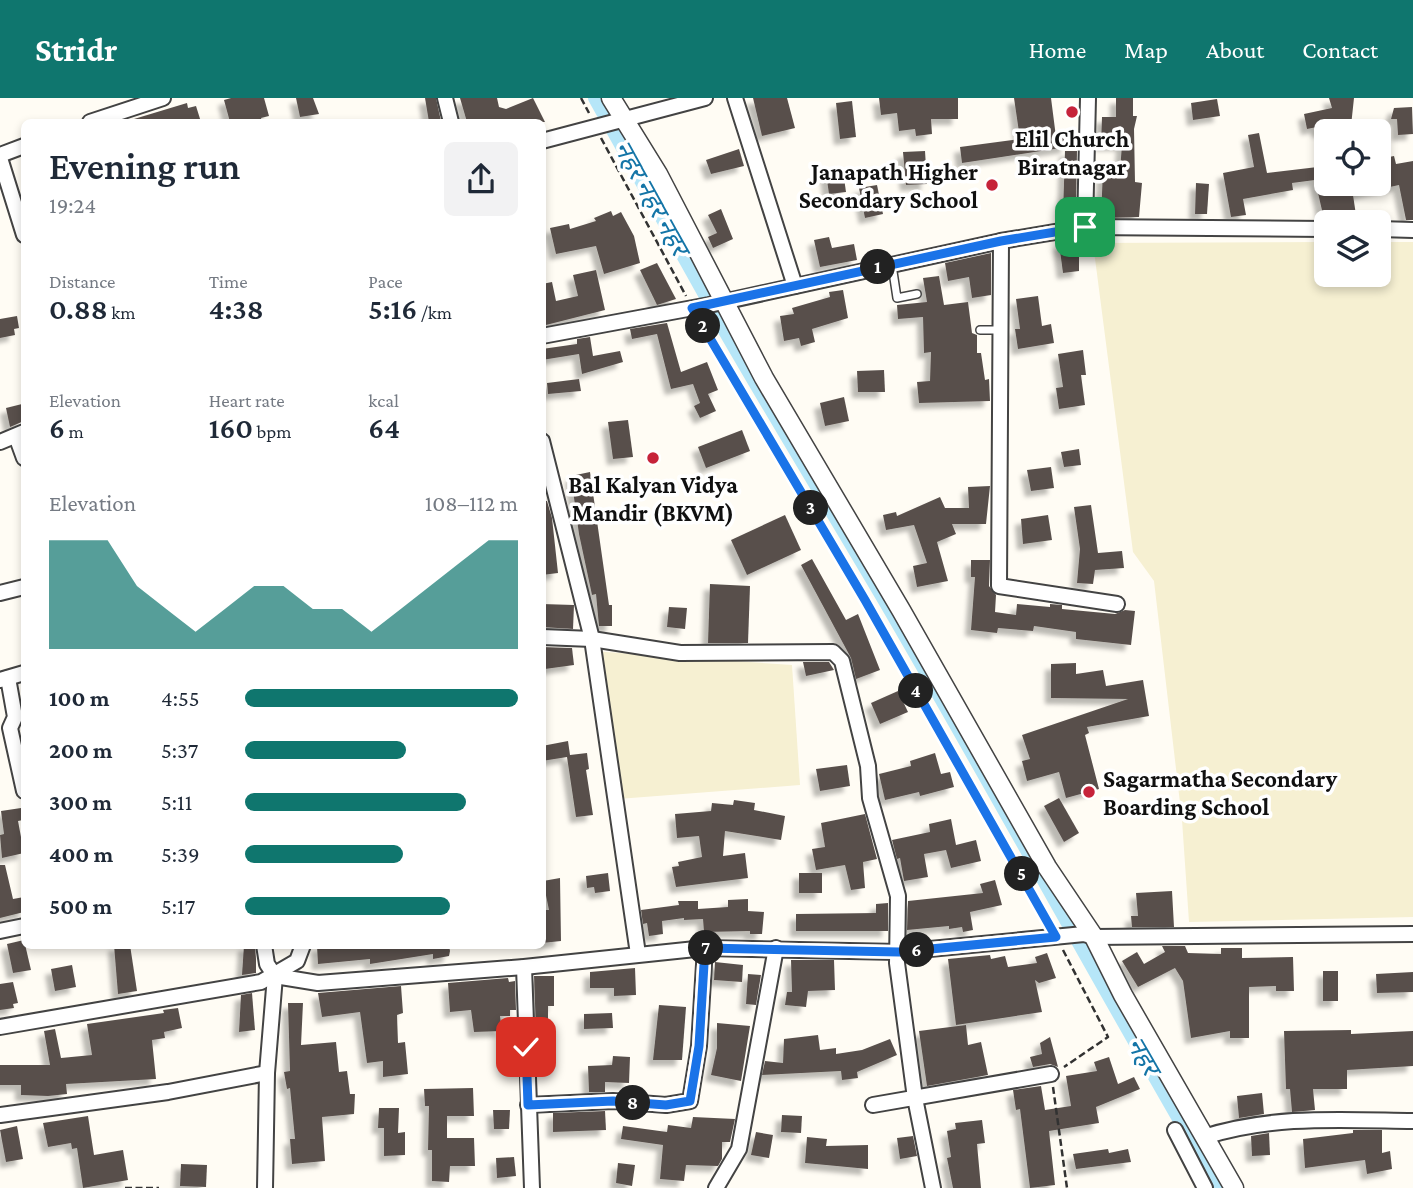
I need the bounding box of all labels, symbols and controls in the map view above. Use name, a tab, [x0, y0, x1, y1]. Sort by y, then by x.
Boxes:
text: Stridr	[35, 31, 117, 68]
text: Home	[1029, 36, 1086, 63]
text: Map	[1124, 36, 1168, 63]
text: About	[1206, 36, 1264, 63]
text: Contact	[1302, 36, 1378, 63]
marker: Elil Church Biratnagar	[1064, 104, 1080, 120]
map controls	[1314, 119, 1391, 287]
button: locate	[1314, 119, 1391, 196]
place label: Elil Church Biratnagar	[1015, 125, 1129, 180]
water label: नहर नहर नहर	[608, 136, 697, 265]
button: share	[444, 142, 518, 216]
text: Evening run	[49, 145, 240, 187]
place label: Janapath Higher Secondary School	[799, 158, 978, 213]
marker: Janapath Higher Secondary School	[984, 177, 1000, 193]
text: 19:24	[49, 192, 96, 218]
pin	[1055, 197, 1115, 257]
icon: arrive	[1066, 208, 1104, 246]
button: layers	[1314, 210, 1391, 287]
pin: 1	[860, 250, 896, 284]
text: 1	[874, 256, 881, 277]
text: Distance	[49, 271, 115, 292]
text: Time	[209, 271, 248, 292]
text: Pace	[368, 271, 403, 292]
text: 0.88	[49, 292, 108, 325]
text: 4:38	[209, 292, 264, 325]
text: 5:16	[368, 292, 417, 325]
text: km	[108, 302, 136, 323]
text: /km	[417, 302, 452, 323]
pin: 2	[686, 308, 720, 344]
text: 2	[698, 315, 707, 336]
text: Elevation	[49, 390, 121, 411]
text: Heart rate	[209, 390, 285, 411]
text: kcal	[368, 390, 399, 411]
text: 6	[49, 411, 65, 444]
text: 160	[209, 411, 253, 444]
text: 64	[368, 411, 400, 444]
text: m	[65, 421, 84, 442]
text: bpm	[253, 421, 292, 442]
marker: Bal Kalyan Vidya Mandir (BKVM)	[645, 450, 661, 466]
place label: Bal Kalyan Vidya Mandir (BKVM)	[568, 471, 738, 527]
text: Elevation	[49, 490, 136, 516]
text: 108–112 m	[425, 490, 518, 516]
pin: 3	[794, 490, 828, 526]
text: 3	[806, 497, 815, 518]
pin: 4	[898, 674, 934, 708]
text: 4	[910, 680, 921, 701]
text: 100 m	[49, 685, 109, 711]
text: 4:55	[161, 685, 199, 711]
text: 200 m	[49, 737, 113, 763]
text: 5:37	[161, 737, 198, 763]
place label: Sagarmatha Secondary Boarding School	[1103, 765, 1337, 820]
marker: Sagarmatha Secondary Boarding School	[1081, 784, 1097, 800]
text: 300 m	[49, 789, 112, 815]
text: 5:11	[161, 789, 192, 815]
text: 400 m	[49, 841, 113, 867]
text: 5:39	[161, 841, 200, 867]
pin: 5	[1004, 856, 1040, 892]
text: 5	[1017, 863, 1026, 884]
text: 500 m	[49, 893, 112, 919]
text: 5:17	[161, 893, 195, 919]
pin: 7	[688, 930, 724, 966]
pin: 6	[900, 932, 934, 968]
text: 7	[701, 937, 710, 958]
text: 6	[911, 939, 922, 960]
pin	[496, 1017, 556, 1077]
icon: check	[507, 1028, 545, 1066]
water label: नहर	[1121, 1032, 1168, 1085]
pin: 8	[616, 1086, 650, 1121]
text: 8	[627, 1092, 638, 1113]

